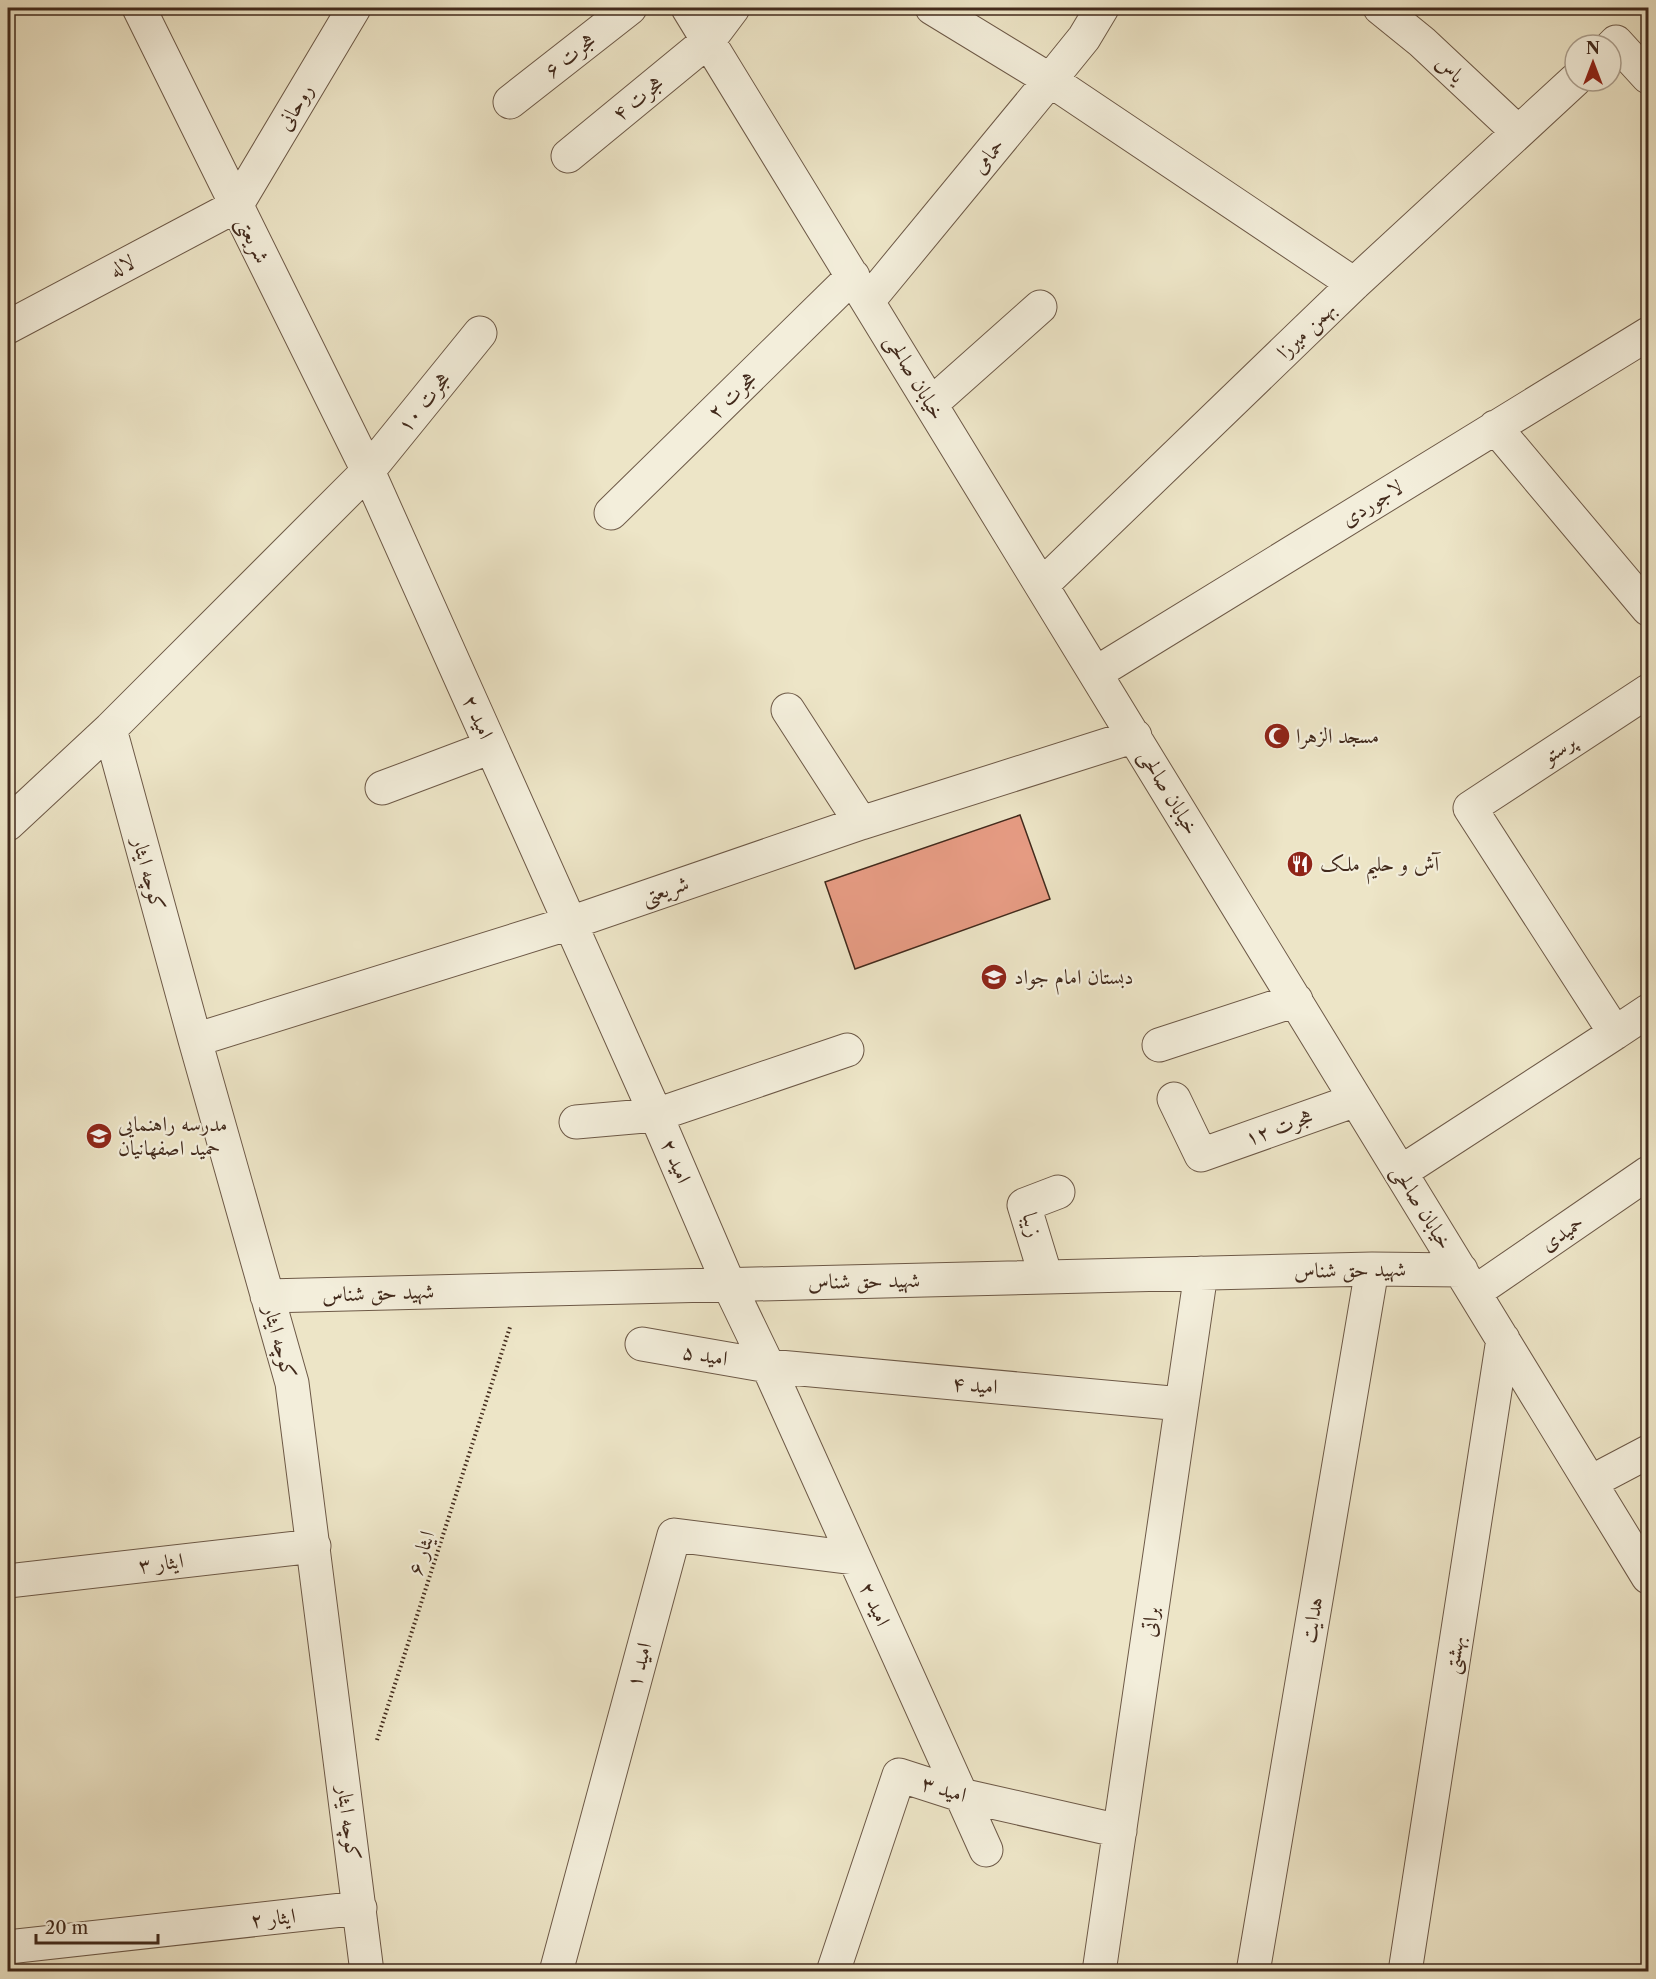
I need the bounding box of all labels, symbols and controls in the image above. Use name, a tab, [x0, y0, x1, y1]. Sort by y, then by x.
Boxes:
street label: هجرت ۶	[539, 27, 601, 83]
north arrow	[1563, 33, 1623, 93]
text: N	[1586, 38, 1600, 58]
street label: یاس	[1430, 49, 1470, 89]
street label: هجرت ۴	[607, 70, 669, 126]
street label: روحانی	[271, 79, 318, 134]
street label: حمامی	[966, 133, 1009, 178]
street label: شریعتی	[229, 213, 275, 268]
street label: لاله	[105, 249, 139, 282]
street label: بهمن میرزا	[1271, 296, 1342, 365]
street label: خیابان صالحی	[879, 330, 951, 425]
street label: هجرت ۲	[702, 365, 762, 425]
street label: هجرت ۱۰	[392, 366, 456, 438]
street label: لاجوردی	[1336, 474, 1408, 532]
street label: امید ۲	[458, 691, 499, 743]
mosque icon: مسجد الزهرا	[1262, 721, 1292, 751]
place label: مسجد الزهرا	[1296, 723, 1379, 749]
street label: پرستو	[1536, 728, 1582, 770]
street label: خیابان صالحی	[1133, 745, 1205, 840]
street label: کوچه ایثار	[125, 833, 171, 914]
restaurant icon: آش و حلیم ملک	[1285, 849, 1315, 879]
place label: آش و حلیم ملک	[1320, 851, 1442, 885]
street label: شریعتی	[638, 870, 693, 912]
school or university icon: دبستان امام جواد	[979, 962, 1009, 992]
place label: دبستان امام جواد	[1014, 964, 1134, 995]
street label: هجرت ۱۲	[1241, 1103, 1317, 1151]
place label: مدرسه راهنمایی حمید اصفهانیان	[118, 1111, 227, 1160]
school or university icon: مدرسه راهنمایی حمید اصفهانیان	[84, 1121, 114, 1151]
street label: امید ۲	[656, 1135, 697, 1187]
street label: خیابان صالحی	[1385, 1160, 1458, 1255]
street label: حمیدی	[1536, 1209, 1588, 1256]
street label: زیبا	[1017, 1210, 1047, 1240]
street label: شهید حق شناس	[1294, 1256, 1406, 1285]
street label: شهید حق شناس	[808, 1267, 920, 1296]
street label: شهید حق شناس	[321, 1278, 435, 1309]
street label: کوچه ایثار	[256, 1301, 302, 1382]
street label: امید ۵	[680, 1338, 730, 1371]
street label: امید ۴	[951, 1370, 999, 1399]
street label: ایثار ۶	[402, 1527, 440, 1579]
street label: ایثار ۳	[137, 1547, 185, 1579]
street label: امید ۲	[855, 1578, 896, 1630]
street label: هدایت	[1295, 1595, 1329, 1645]
street label: براتی	[1135, 1605, 1164, 1639]
street label: بهشتی	[1438, 1634, 1472, 1676]
street label: امید ۱	[621, 1640, 656, 1690]
street label: امید ۳	[919, 1770, 970, 1807]
street label: کوچه ایثار	[330, 1782, 366, 1862]
street label: ایثار ۲	[249, 1903, 297, 1933]
scale bar	[36, 1907, 158, 1945]
text: 20 m	[45, 1917, 89, 1939]

